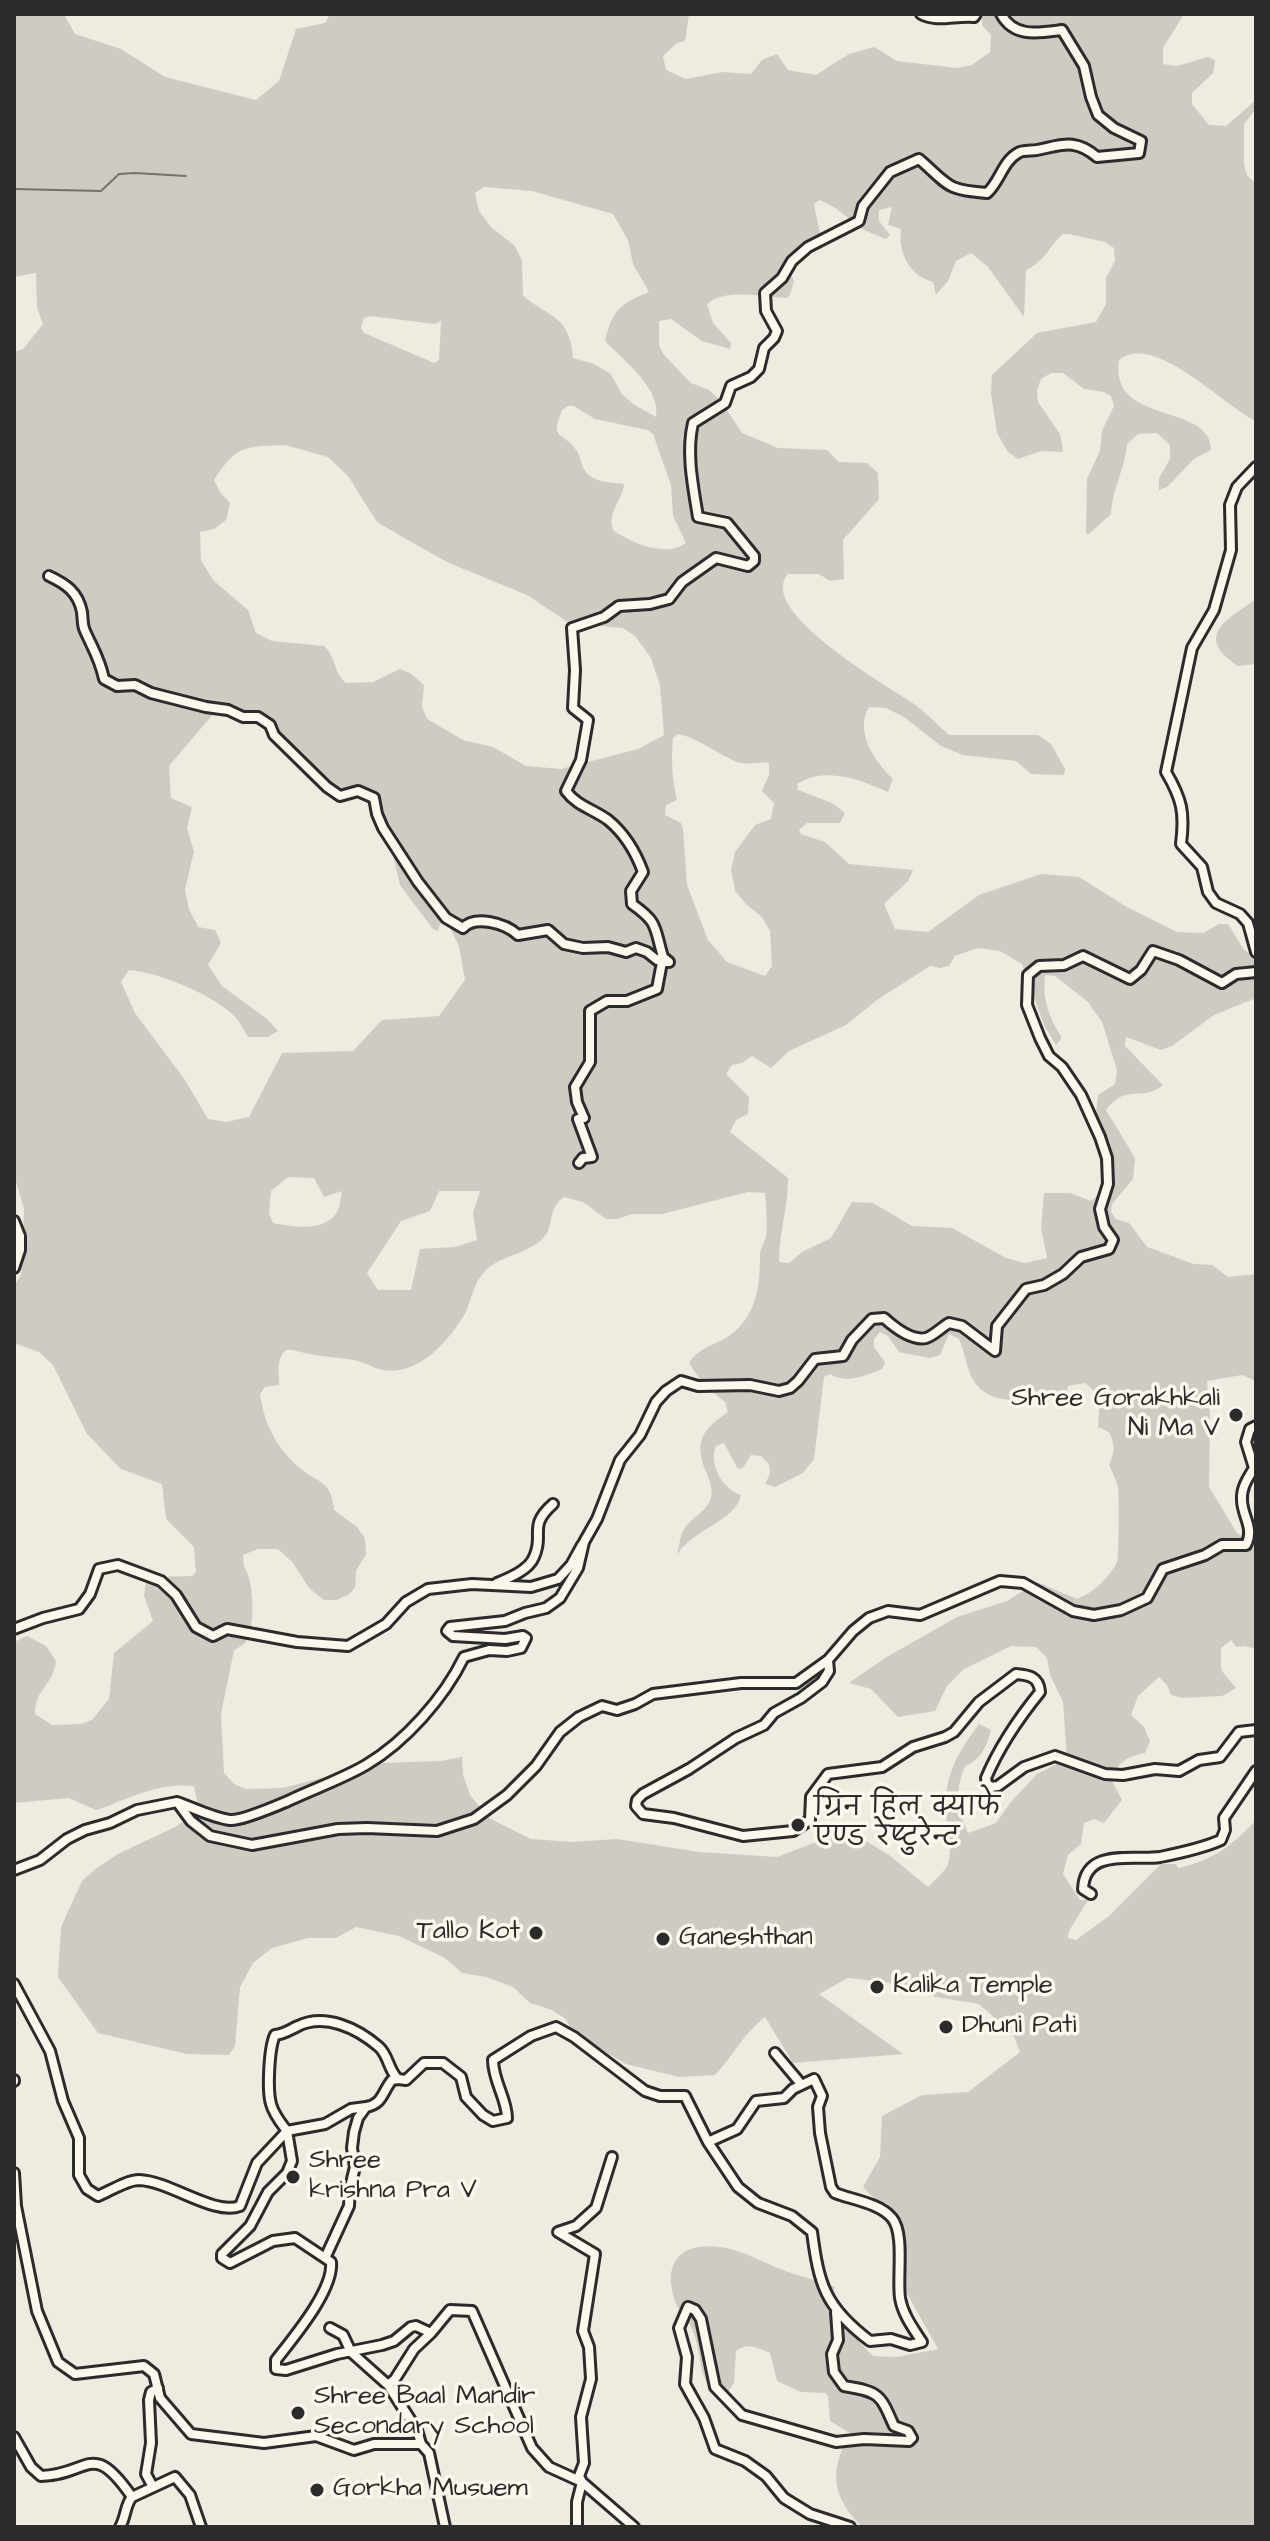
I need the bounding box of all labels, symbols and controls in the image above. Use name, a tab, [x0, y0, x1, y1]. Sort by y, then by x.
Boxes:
place label: Shree Gorakhkali Ni Ma V	[1011, 1384, 1220, 1446]
marker: Shree Gorakhkali Ni Ma V	[1227, 1406, 1245, 1424]
place label: ग्रिन हिल क्याफे एण्ड रेष्टुरेन्ट	[814, 1794, 1000, 1856]
marker: ग्रिन हिल क्याफे एण्ड रेष्टुरेन्ट	[789, 1816, 807, 1834]
place label: Tallo Kot	[416, 1917, 520, 1949]
place label: Ganeshthan	[679, 1923, 813, 1955]
marker: Tallo Kot	[527, 1924, 545, 1942]
marker: Ganeshthan	[654, 1930, 672, 1948]
place label: Kalika Temple	[893, 1971, 1053, 2003]
marker: Kalika Temple	[868, 1978, 886, 1996]
place label: Dhuni Pati	[962, 2011, 1077, 2043]
marker: Dhuni Pati	[937, 2018, 955, 2036]
place label: Shree krishna Pra V	[309, 2146, 477, 2208]
marker: Shree krishna Pra V	[284, 2168, 302, 2186]
place label: Shree Baal Mandir Secondary School	[314, 2382, 535, 2444]
marker: Shree Baal Mandir Secondary School	[289, 2404, 307, 2422]
place label: Gorkha Musuem	[333, 2474, 528, 2506]
marker: Gorkha Musuem	[308, 2481, 326, 2499]

